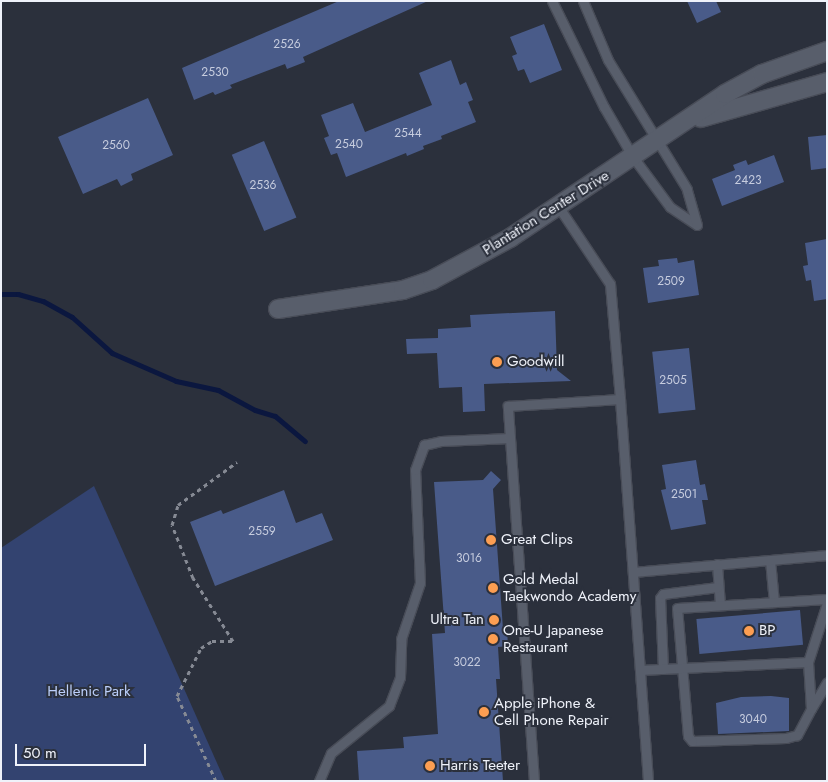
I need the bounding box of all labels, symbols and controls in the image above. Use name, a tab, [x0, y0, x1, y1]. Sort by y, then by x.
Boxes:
house number: 2526	[273, 38, 301, 52]
house number: 2530	[201, 66, 229, 80]
house number: 2544	[394, 127, 422, 141]
house number: 2540	[335, 138, 363, 152]
house number: 2560	[102, 139, 130, 153]
street label: Plantation Center Drive	[479, 167, 613, 259]
house number: 2423	[734, 174, 762, 188]
house number: 2536	[249, 179, 277, 193]
house number: 2509	[657, 275, 685, 289]
place label: Goodwill	[507, 353, 565, 371]
marker: Goodwill	[491, 356, 503, 368]
house number: 2505	[659, 374, 687, 388]
house number: 2501	[671, 488, 697, 502]
house number: 2559	[248, 525, 276, 539]
place label: Great Clips	[501, 531, 573, 549]
marker: Great Clips	[485, 534, 497, 546]
house number: 3016	[456, 552, 482, 566]
place label: Gold Medal Taekwondo Academy	[503, 570, 636, 605]
marker: Gold Medal Taekwondo Academy	[487, 582, 499, 594]
place label: Ultra Tan	[430, 611, 484, 629]
marker: Ultra Tan	[488, 614, 500, 626]
place label: One‐U Japanese Restaurant	[503, 621, 603, 656]
place label: BP	[759, 622, 776, 640]
marker: BP	[743, 625, 755, 637]
marker: One‐U Japanese Restaurant	[487, 633, 499, 645]
house number: 3022	[453, 656, 481, 670]
park label: Hellenic Park	[47, 683, 131, 701]
place label: Apple iPhone & Cell Phone Repair	[494, 694, 609, 729]
marker: Apple iPhone & Cell Phone Repair	[478, 706, 490, 718]
house number: 3040	[739, 713, 767, 727]
scale bar	[18, 734, 149, 766]
text: 50 m	[23, 742, 57, 764]
place label: Harris Teeter	[440, 757, 520, 775]
marker: Harris Teeter	[424, 760, 436, 772]

